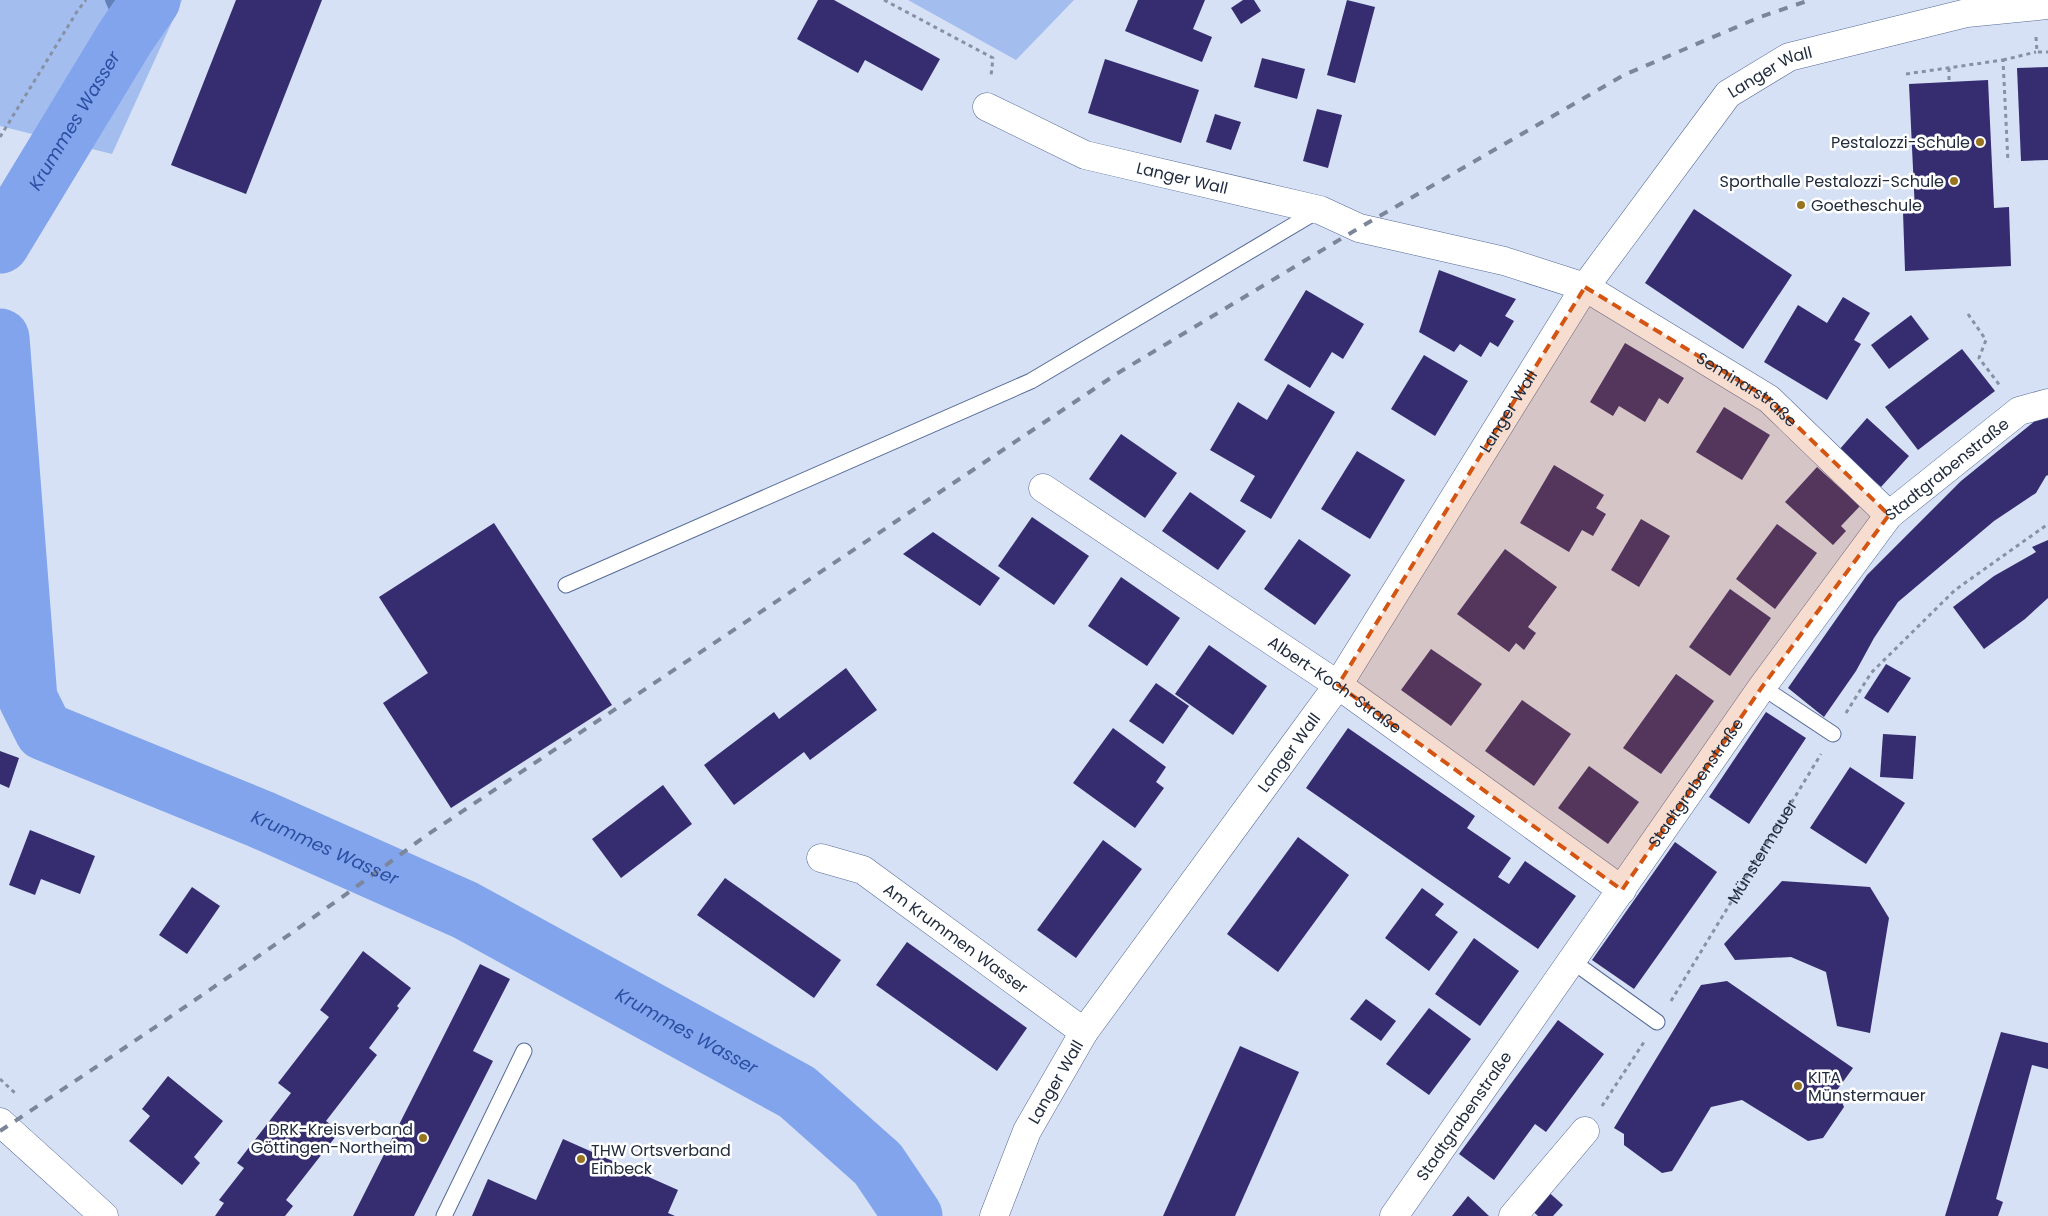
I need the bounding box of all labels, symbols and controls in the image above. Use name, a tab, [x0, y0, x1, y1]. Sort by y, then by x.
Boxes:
street label: Langer Wall	[1723, 41, 1814, 104]
water label: Krummes Wasser	[22, 45, 127, 195]
place label: Pestalozzi-Schule	[1831, 131, 1970, 154]
marker: Pestalozzi-Schule	[1974, 136, 1986, 148]
street label: Langer Wall	[1134, 156, 1230, 200]
place label: Sporthalle Pestalozzi-Schule	[1720, 170, 1944, 193]
marker: Sporthalle Pestalozzi-Schule	[1948, 175, 1960, 187]
place label: Goetheschule	[1811, 194, 1922, 217]
marker: Goetheschule	[1795, 199, 1807, 211]
street label: Seminarstraße	[1692, 346, 1802, 432]
street label: Langer Wall	[1474, 365, 1543, 457]
street label: Stadtgrabenstraße	[1880, 412, 2014, 526]
street label: Albert-Koch-Straße	[1264, 631, 1406, 739]
street label: Langer Wall	[1252, 708, 1326, 797]
street label: Stadtgrabenstraße	[1643, 713, 1749, 852]
street label: Münstermauer	[1722, 795, 1803, 908]
water label: Krummes Wasser	[248, 804, 404, 891]
street label: Am Krummen Wasser	[879, 878, 1033, 999]
water label: Krummes Wasser	[611, 982, 763, 1081]
street label: Langer Wall	[1023, 1036, 1089, 1128]
street label: Stadtgrabenstraße	[1411, 1047, 1517, 1186]
place label: KITA Münstermauer	[1808, 1066, 1926, 1107]
marker: KITA Münstermauer	[1792, 1080, 1804, 1092]
place label: DRK-Kreisverband Göttingen-Northeim	[251, 1118, 413, 1159]
marker: DRK-Kreisverband Göttingen-Northeim	[417, 1132, 429, 1144]
place label: THW Ortsverband Einbeck	[591, 1139, 731, 1180]
marker: THW Ortsverband Einbeck	[575, 1153, 587, 1165]

